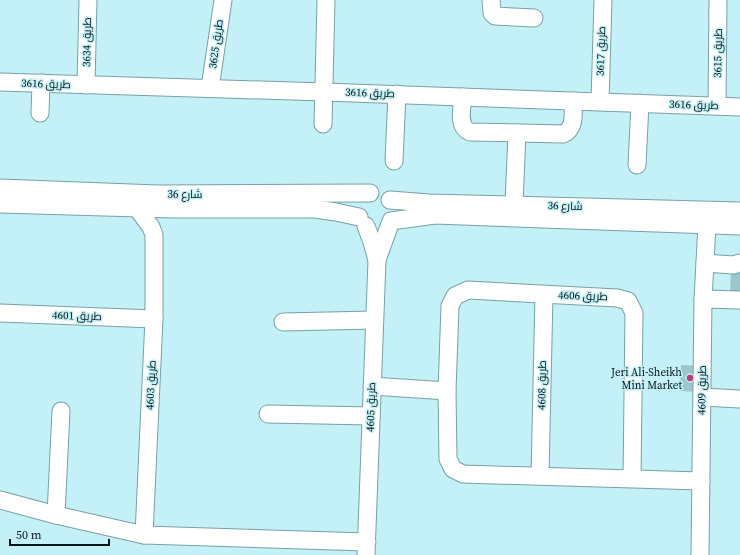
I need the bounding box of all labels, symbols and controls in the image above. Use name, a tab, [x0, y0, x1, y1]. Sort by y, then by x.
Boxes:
street label: طريق 3634	[79, 17, 95, 67]
street label: طريق 3625	[205, 18, 227, 70]
street label: طريق 3617	[593, 26, 609, 76]
street label: طريق 3615	[710, 28, 726, 78]
street label: طريق 3616	[21, 76, 71, 92]
street label: طريق 3616	[345, 85, 395, 101]
street label: طريق 3616	[669, 97, 719, 113]
street label: شارع 36	[168, 187, 202, 202]
street label: شارع 36	[547, 198, 583, 214]
street label: طريق 4606	[558, 288, 608, 304]
street label: طريق 4601	[52, 308, 102, 324]
street label: طريق 4603	[142, 360, 160, 410]
street label: طريق 4608	[534, 360, 550, 410]
place label: Jeri Ali-Sheikh Mini Market	[610, 365, 682, 393]
street label: طريق 4609	[694, 365, 710, 415]
marker: Jeri Ali-Sheikh Mini Market	[685, 373, 695, 383]
street label: طريق 4605	[363, 382, 379, 432]
scale bar	[10, 521, 109, 547]
text: 50 m	[16, 527, 42, 543]

